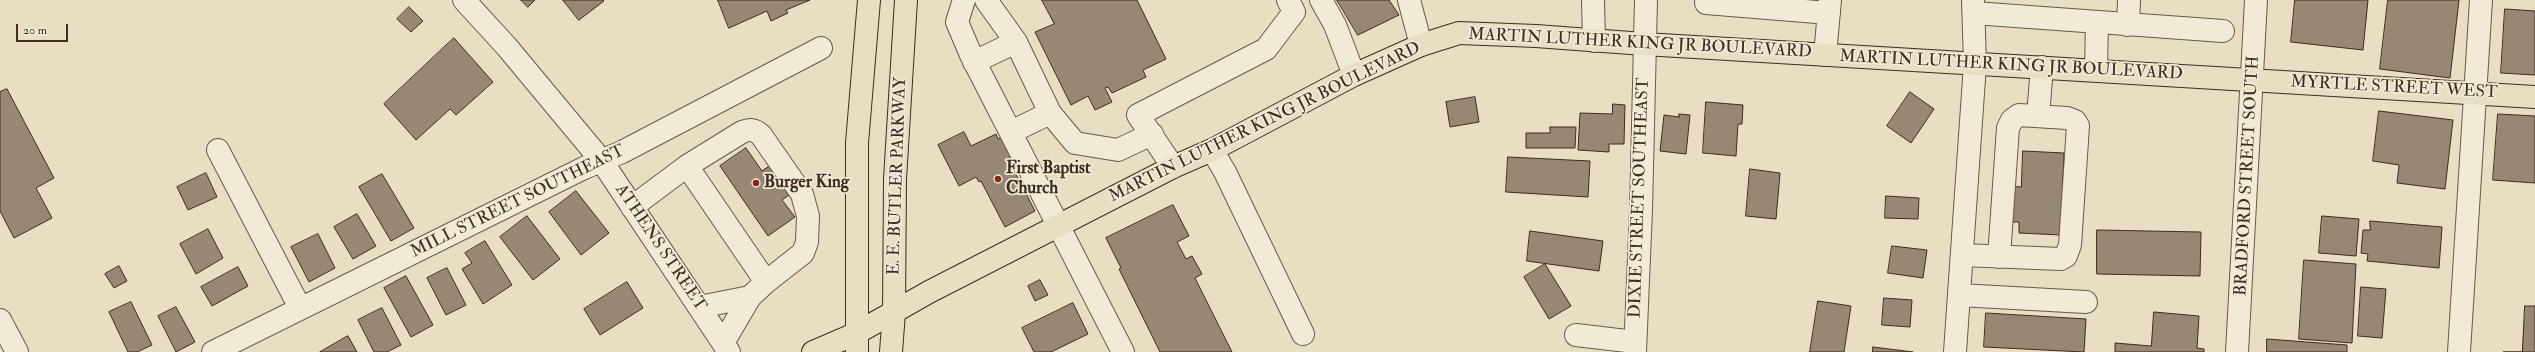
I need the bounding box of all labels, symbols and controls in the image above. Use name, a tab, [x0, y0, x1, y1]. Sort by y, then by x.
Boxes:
scale bar	[18, 16, 70, 42]
text: 20 m	[23, 23, 47, 38]
street label: MARTIN LUTHER KING JR BOULEVARD	[1468, 25, 1812, 63]
street label: MARTIN LUTHER KING JR BOULEVARD	[1106, 38, 1424, 208]
street label: MARTIN LUTHER KING JR BOULEVARD	[1839, 47, 2183, 85]
street label: BRADFORD STREET SOUTH	[2232, 55, 2264, 297]
street label: MYRTLE STREET WEST	[2290, 72, 2498, 104]
street label: E. E. BUTLER PARKWAY	[884, 76, 912, 276]
street label: DIXIE STREET SOUTHEAST	[1626, 77, 1654, 319]
street label: MILL STREET SOUTHEAST	[408, 141, 628, 263]
place label: First Baptist Church	[1006, 159, 1090, 199]
place label: Burger King	[764, 173, 849, 193]
marker: First Baptist Church	[993, 174, 1003, 184]
marker: Burger King	[751, 178, 761, 188]
street label: ATHENS STREET	[610, 181, 710, 315]

